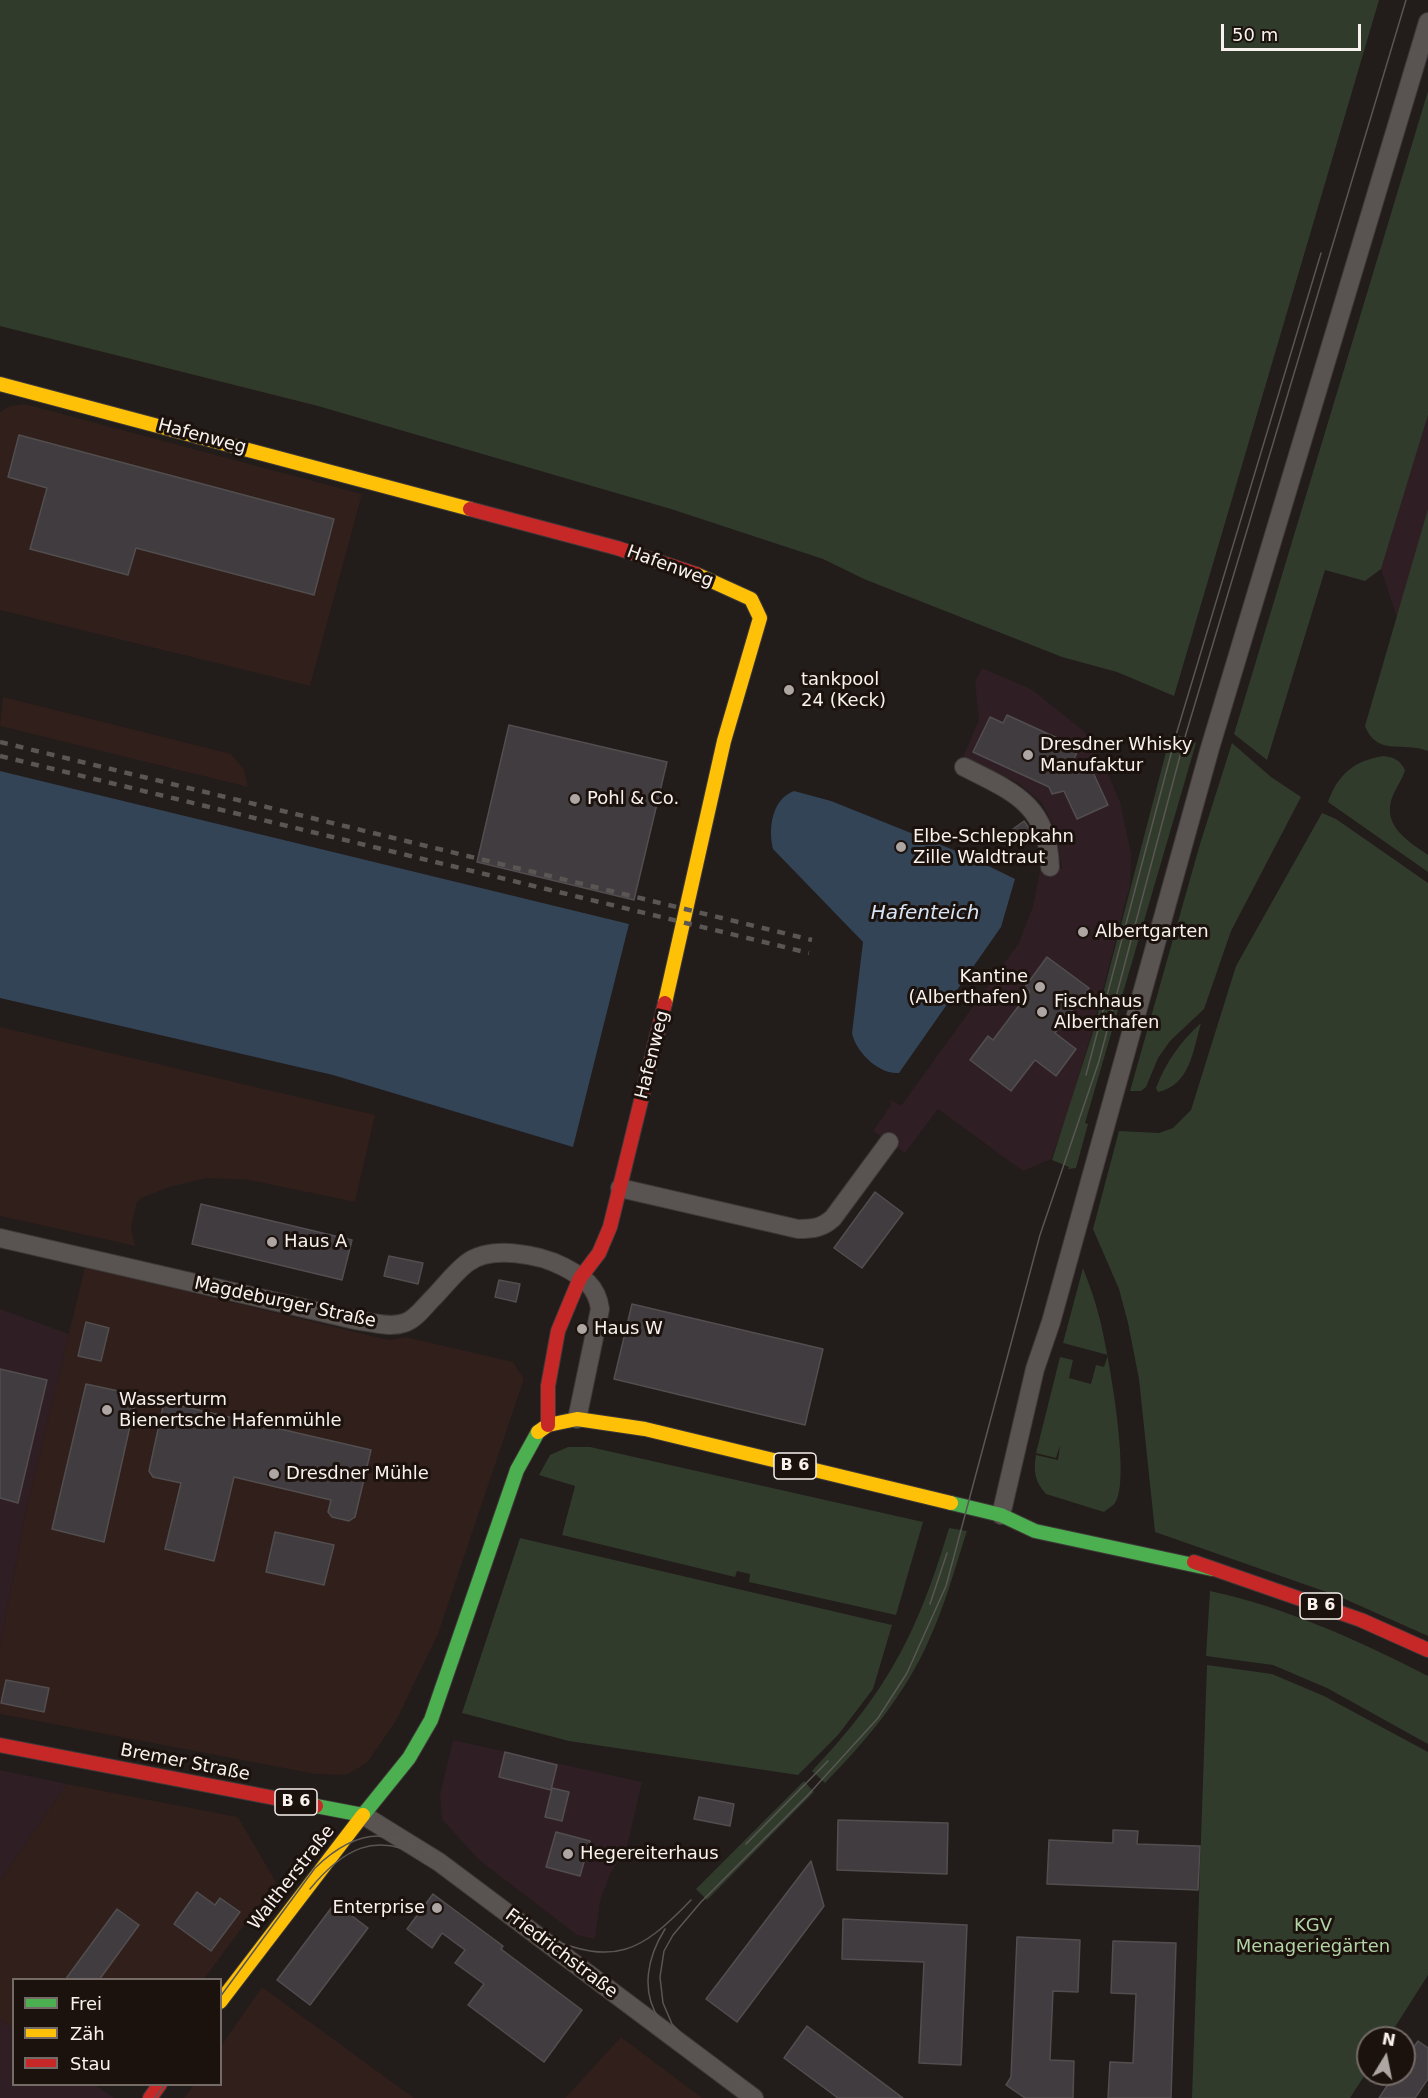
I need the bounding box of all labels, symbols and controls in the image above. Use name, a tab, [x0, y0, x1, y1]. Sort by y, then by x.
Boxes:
scale bar	[1224, 12, 1364, 50]
text: 50 m	[1232, 24, 1278, 45]
street label: Hafenweg	[155, 415, 249, 459]
street label: Hafenweg	[624, 541, 716, 593]
place label: tankpool 24 (Keck)	[801, 669, 886, 712]
marker: tankpool 24 (Keck)	[782, 683, 796, 697]
place label: Dresdner Whisky Manufaktur	[1040, 734, 1192, 777]
marker: Dresdner Whisky Manufaktur	[1021, 748, 1035, 762]
place label: Pohl & Co.	[587, 788, 679, 810]
marker: Pohl & Co.	[568, 792, 582, 806]
place label: Elbe-Schleppkahn Zille Waldtraut	[913, 826, 1074, 868]
marker: Elbe-Schleppkahn Zille Waldtraut	[894, 840, 908, 854]
water label: Hafenteich	[871, 902, 979, 926]
place label: Albertgarten	[1095, 921, 1209, 943]
marker: Albertgarten	[1076, 925, 1090, 939]
place label: Kantine (Alberthafen)	[908, 966, 1028, 1008]
marker: Kantine (Alberthafen)	[1033, 980, 1047, 994]
place label: Fischhaus Alberthafen	[1054, 991, 1160, 1034]
marker: Fischhaus Alberthafen	[1035, 1005, 1049, 1019]
street label: Hafenweg	[632, 1008, 674, 1102]
place label: Haus A	[284, 1231, 347, 1253]
marker: Haus A	[265, 1235, 279, 1249]
street label: Magdeburger Straße	[192, 1273, 378, 1333]
place label: Haus W	[594, 1318, 663, 1340]
marker: Haus W	[575, 1322, 589, 1336]
place label: Wasserturm Bienertsche Hafenmühle	[119, 1389, 342, 1432]
marker: Wasserturm Bienertsche Hafenmühle	[100, 1403, 114, 1417]
road number: B 6	[774, 1453, 816, 1479]
place label: Dresdner Mühle	[286, 1463, 429, 1485]
marker: Dresdner Mühle	[267, 1467, 281, 1481]
road number: B 6	[1300, 1593, 1342, 1619]
street label: Bremer Straße	[118, 1740, 252, 1786]
road number: B 6	[275, 1789, 317, 1815]
street label: Waltherstraße	[244, 1821, 340, 1935]
place label: Hegereiterhaus	[580, 1843, 719, 1865]
marker: Hegereiterhaus	[561, 1847, 575, 1861]
place label: Enterprise	[332, 1897, 425, 1919]
marker: Enterprise	[430, 1901, 444, 1915]
street label: Friedrichstraße	[501, 1905, 621, 2003]
park label: KGV Menageriegärten	[1236, 1915, 1390, 1958]
legend	[12, 1978, 222, 2086]
text: Frei	[70, 1993, 102, 2014]
text: Zäh	[70, 2023, 105, 2044]
north arrow	[1356, 2026, 1416, 2086]
text: N	[1381, 2029, 1397, 2050]
text: Stau	[70, 2053, 111, 2074]

